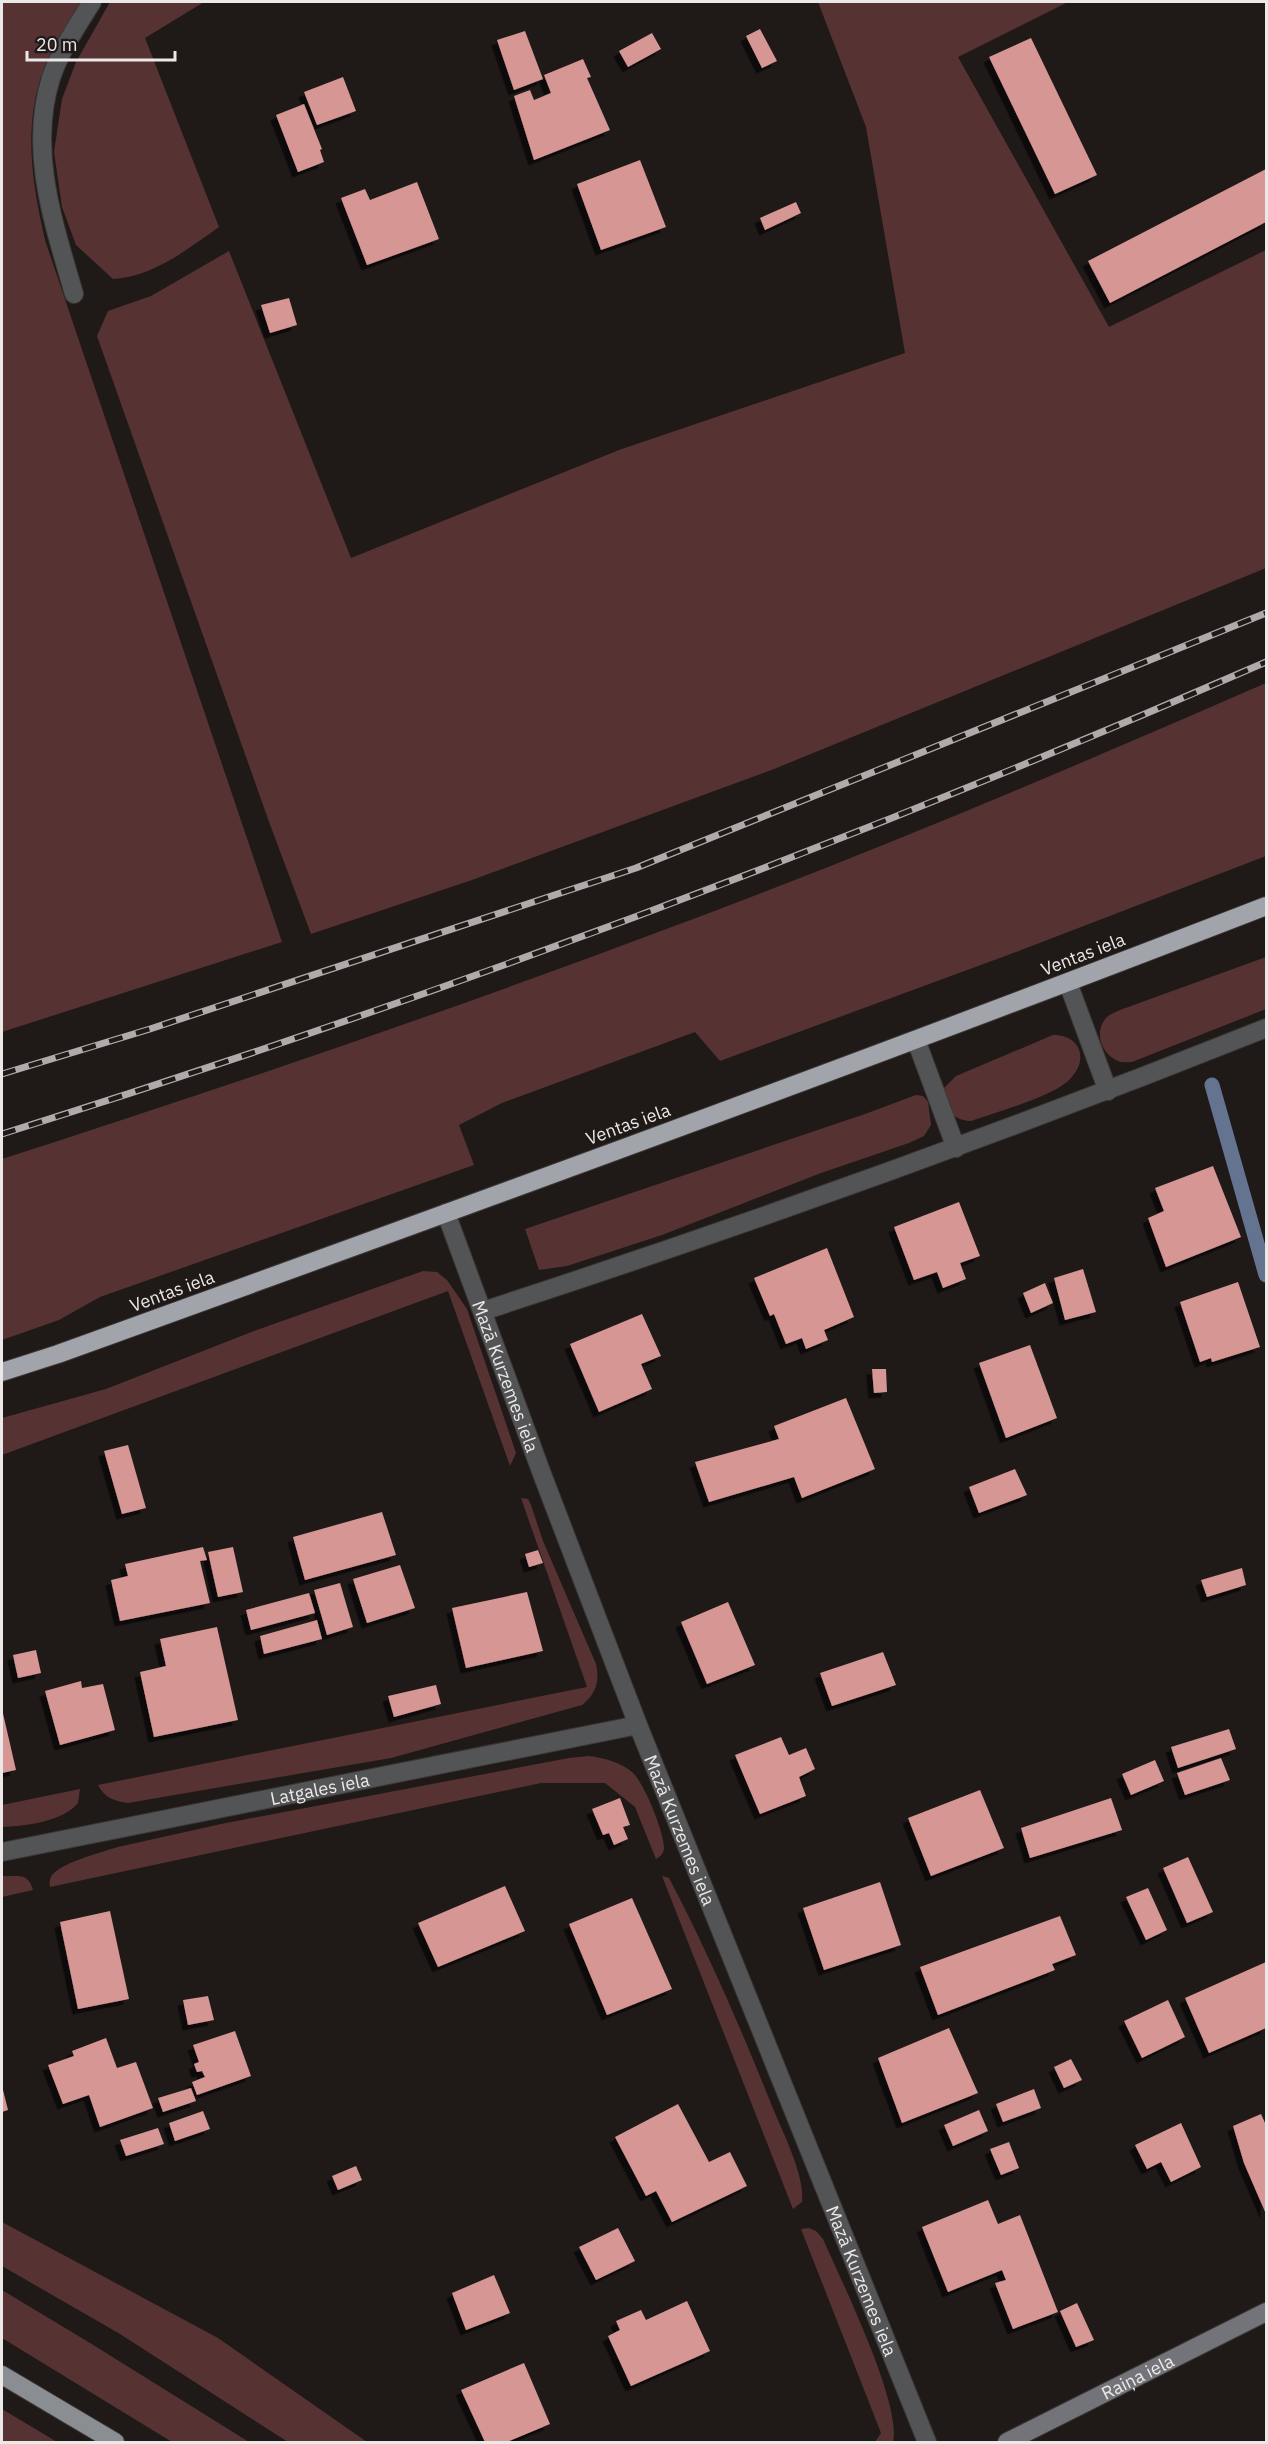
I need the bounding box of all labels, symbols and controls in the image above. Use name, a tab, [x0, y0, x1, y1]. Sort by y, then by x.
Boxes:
scale bar	[27, 24, 176, 62]
text: 20 m	[36, 33, 78, 56]
street label: Ventas iela	[1038, 927, 1129, 981]
street label: Ventas iela	[583, 1098, 674, 1150]
street label: Ventas iela	[127, 1265, 218, 1317]
street label: Mazā Kurzemes iela	[468, 1297, 545, 1456]
street label: Mazā Kurzemes iela	[640, 1751, 721, 1909]
street label: Latgales iela	[268, 1767, 372, 1810]
street label: Mazā Kurzemes iela	[821, 2202, 903, 2360]
street label: Raiņa iela	[1097, 2348, 1178, 2404]

